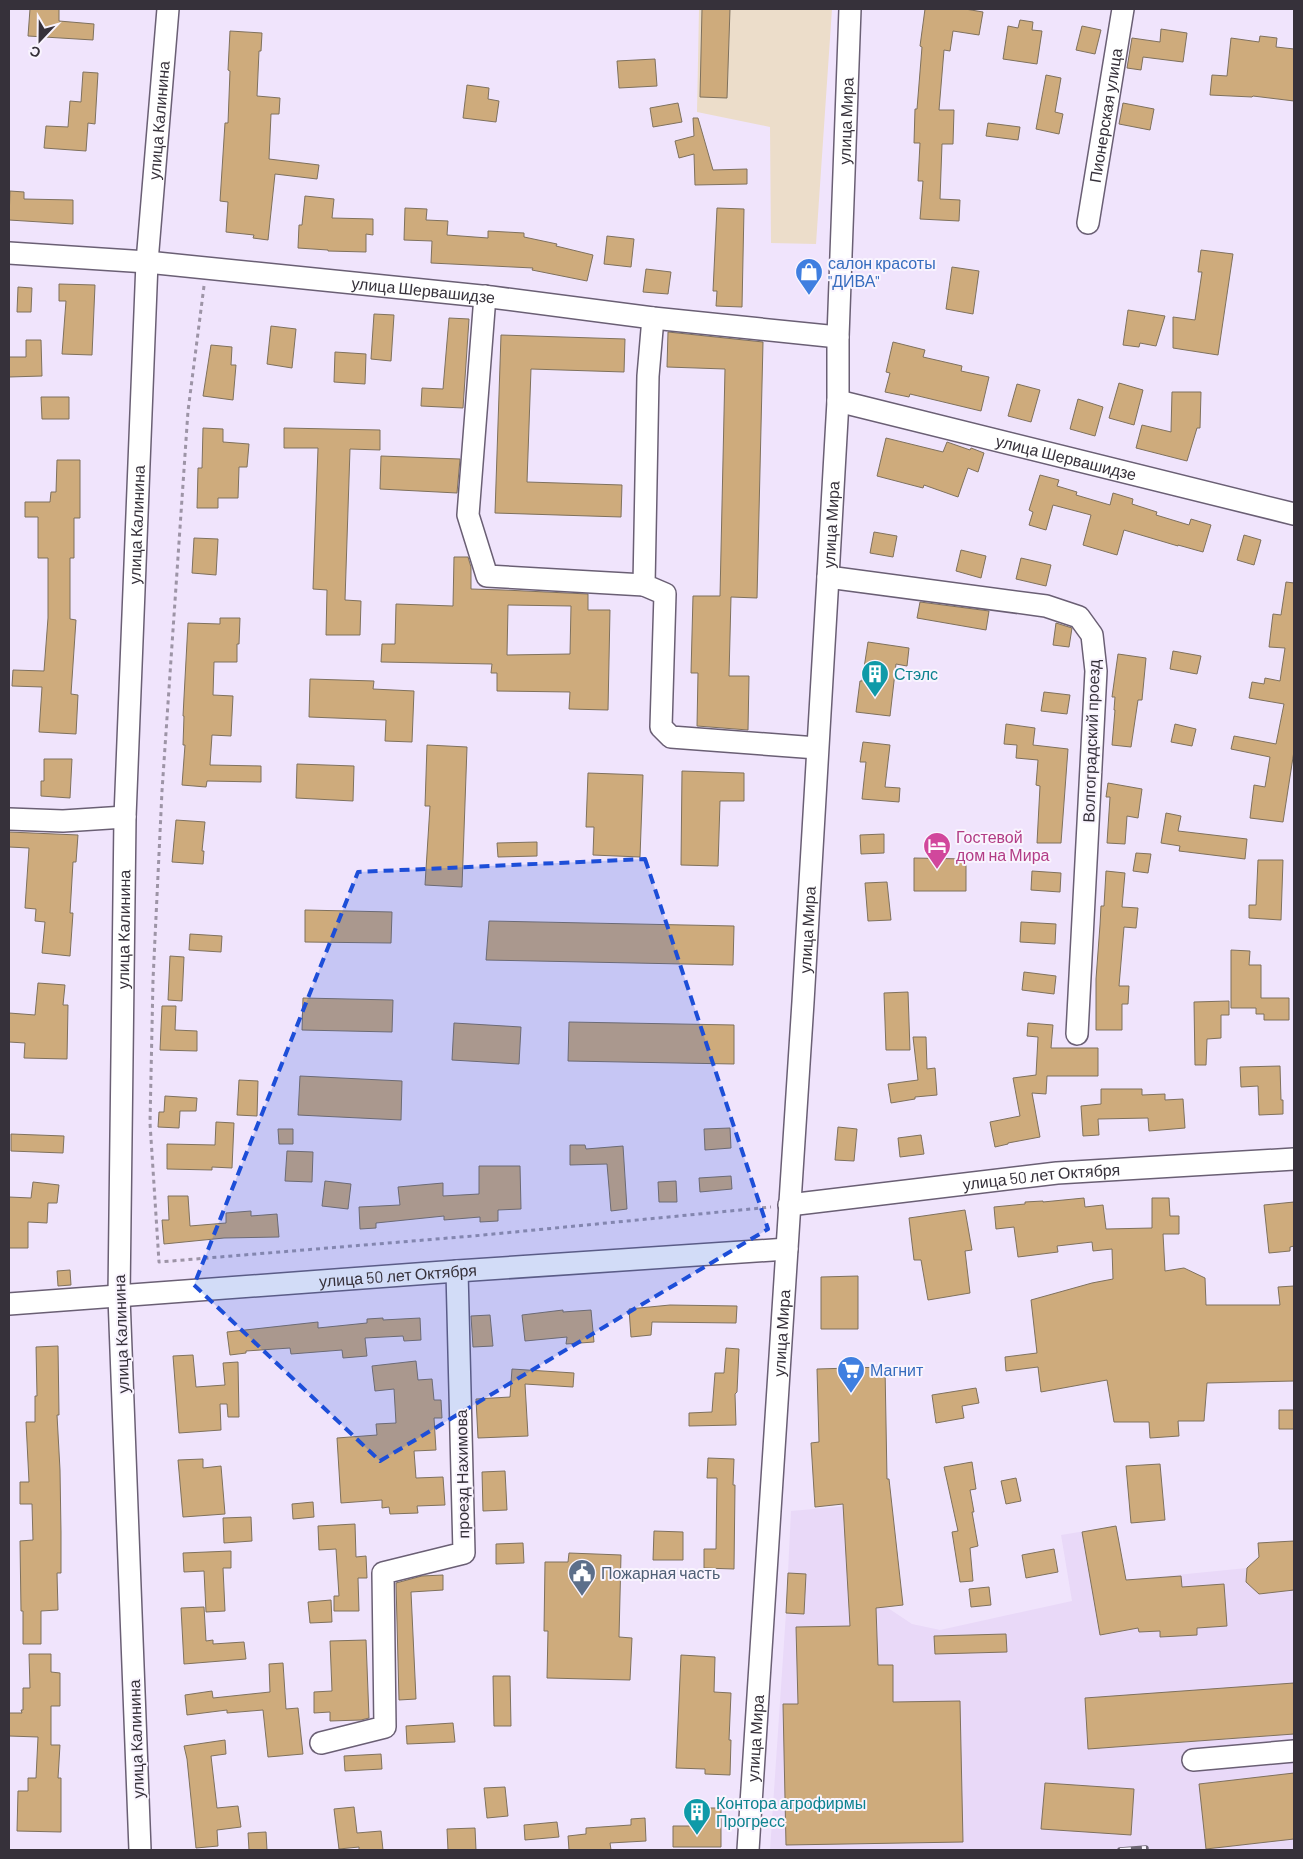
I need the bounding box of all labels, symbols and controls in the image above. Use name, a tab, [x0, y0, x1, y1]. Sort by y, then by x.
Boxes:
north arrow	[15, 15, 65, 65]
text: С	[27, 43, 43, 62]
street label: Пионерская улица	[1085, 47, 1125, 184]
street label: улица Калинина	[144, 60, 173, 181]
street label: улица Мира	[834, 77, 856, 165]
place label: салон красоты "ДИВА"	[828, 253, 936, 290]
shop icon: салон красоты "ДИВА"	[794, 257, 824, 296]
street label: улица Шервашидзе	[351, 273, 496, 306]
street label: улица Шервашидзе	[994, 430, 1139, 484]
street label: улица Калинина	[124, 465, 148, 585]
street label: улица Мира	[819, 480, 842, 569]
street label: Волгоградский проезд	[1078, 658, 1103, 823]
building icon: Стэлс	[860, 659, 890, 698]
place label: Стэлс	[894, 664, 938, 683]
place label: Гостевой дом на Мира	[956, 827, 1050, 864]
hotel icon: Гостевой дом на Мира	[922, 831, 952, 870]
street label: улица Калинина	[113, 870, 133, 989]
street label: улица Мира	[795, 886, 819, 974]
street label: улица 50 лет Октября	[962, 1159, 1121, 1193]
street label: улица 50 лет Октября	[318, 1260, 477, 1290]
street label: улица Калинина	[109, 1274, 132, 1394]
street label: улица Мира	[769, 1289, 793, 1377]
supermarket icon: Магнит	[836, 1355, 866, 1394]
place label: Магнит	[870, 1360, 924, 1379]
street label: проезд Нахимова	[451, 1409, 472, 1539]
public building icon: Пожарная часть	[567, 1558, 597, 1597]
place label: Пожарная часть	[601, 1563, 720, 1582]
street label: улица Калинина	[124, 1679, 147, 1799]
street label: улица Мира	[742, 1694, 767, 1782]
place label: Контора агрофирмы Прогресс	[716, 1793, 866, 1830]
building icon: Контора агрофирмы Прогресс	[682, 1797, 712, 1836]

